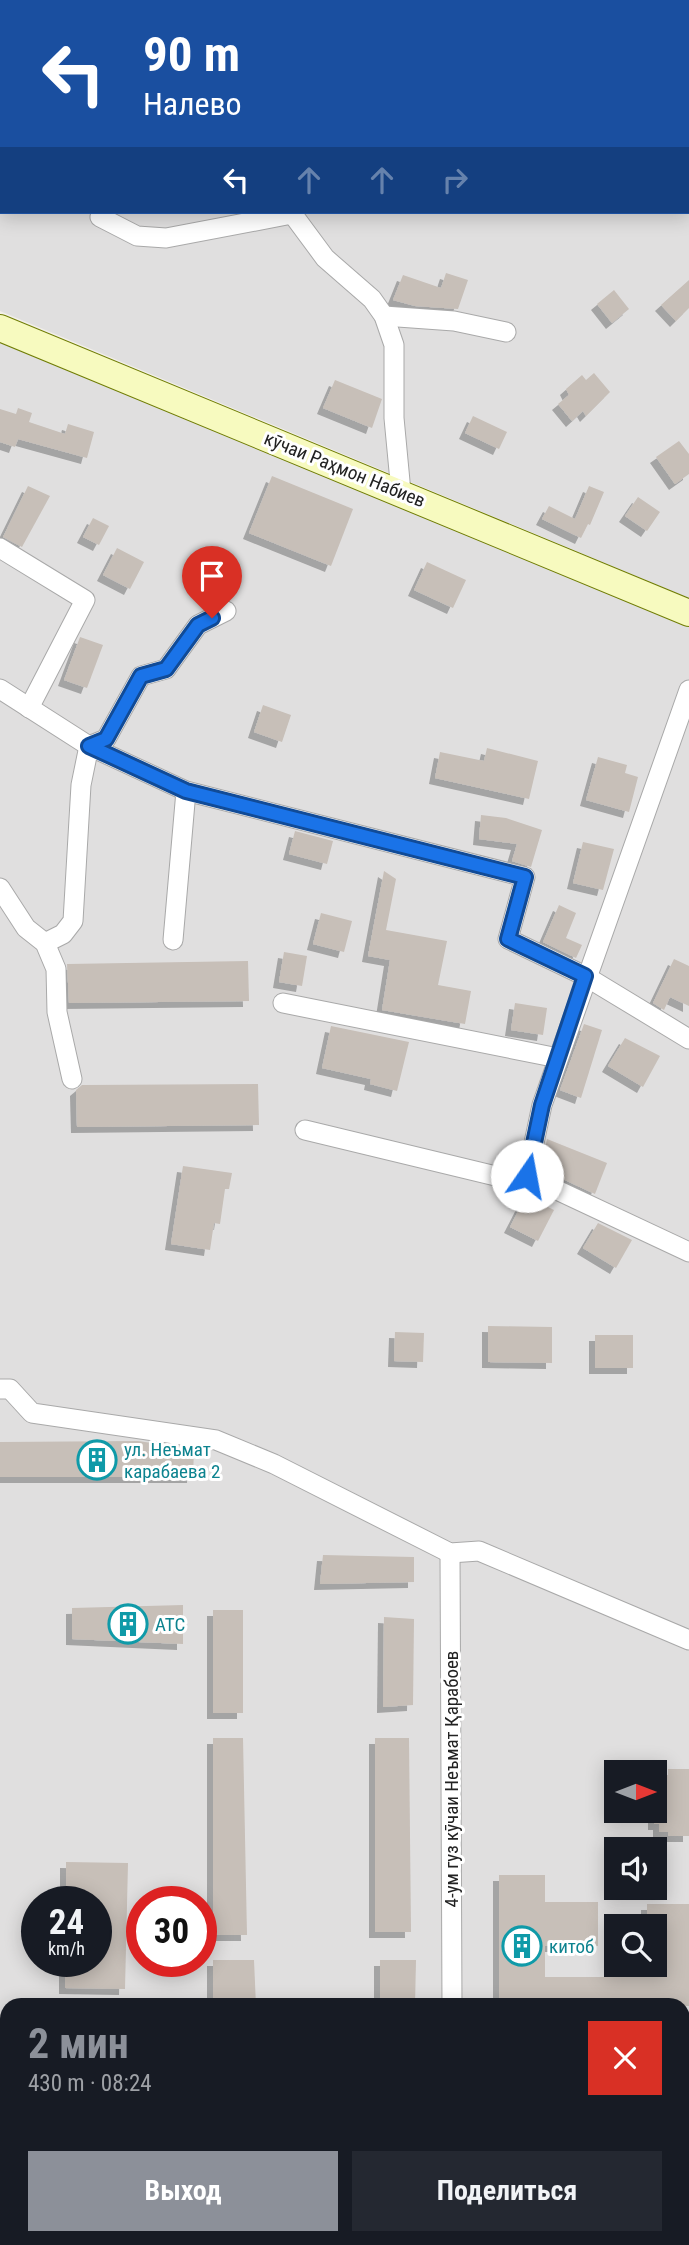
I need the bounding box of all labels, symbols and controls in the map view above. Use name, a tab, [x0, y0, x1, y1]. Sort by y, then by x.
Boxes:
text: 90 m	[143, 26, 240, 83]
icon: left	[28, 28, 119, 119]
text: Налево	[143, 85, 242, 123]
icon: left	[217, 161, 255, 199]
icon: ahead	[290, 161, 328, 199]
icon: ahead	[363, 161, 401, 199]
icon: right	[436, 161, 474, 199]
street label: кӯчаи Раҳмон Набиев	[261, 427, 429, 512]
pin	[182, 546, 242, 618]
icon: arrive	[193, 557, 231, 595]
position arrow	[490, 1139, 564, 1213]
place label: ул. Неъмат карабаева 2	[124, 1438, 220, 1483]
building icon: ул. Неъмат карабаева 2	[76, 1439, 118, 1481]
building icon: АТС	[107, 1603, 149, 1645]
place label: АТС	[155, 1613, 185, 1636]
street label: 4-ум гуз кӯчаи Неъмат Қарабоев	[440, 1651, 463, 1907]
north arrow	[604, 1760, 667, 1824]
map controls	[604, 1760, 667, 1977]
button: sound	[604, 1837, 667, 1900]
speed limit sign: 30	[126, 1886, 217, 1977]
text: 24	[49, 1902, 84, 1943]
button: search	[604, 1914, 667, 1977]
building icon: китоб	[501, 1925, 543, 1967]
place label: китоб	[549, 1935, 594, 1958]
text: km/h	[48, 1938, 85, 1959]
text: 2 мин	[28, 2019, 129, 2068]
button: close	[588, 2021, 662, 2095]
text: 430 m · 08:24	[28, 2070, 152, 2097]
button: Выход	[28, 2151, 338, 2231]
button: Поделиться	[352, 2151, 662, 2231]

